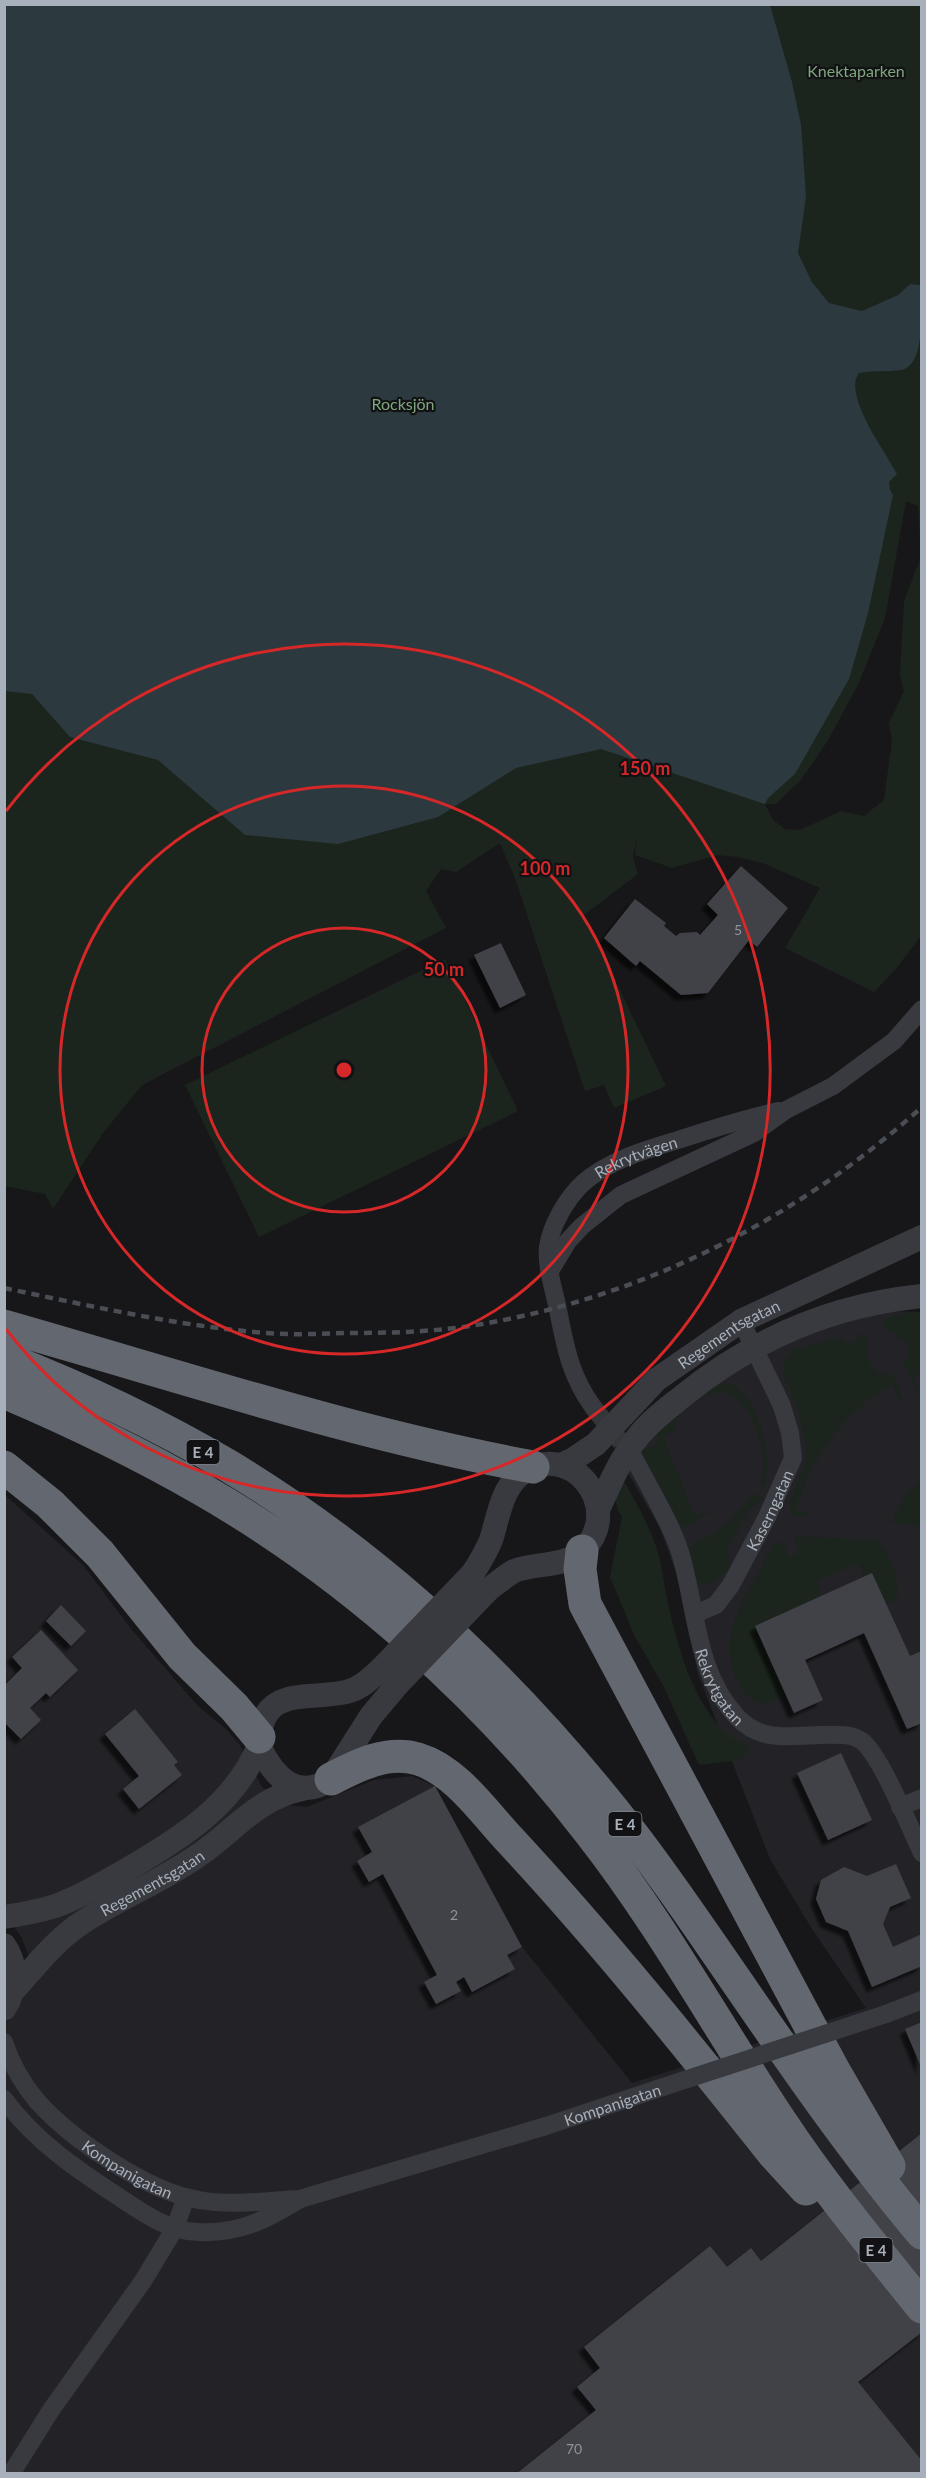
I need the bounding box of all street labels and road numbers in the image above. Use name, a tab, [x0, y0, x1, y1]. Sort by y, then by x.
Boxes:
street label: Rekrytvägen	[591, 1131, 679, 1181]
street label: Regementsgatan	[674, 1295, 782, 1372]
road number: E 4	[186, 1440, 220, 1464]
street label: Kaserngatan	[742, 1467, 796, 1554]
street label: Rekrytgatan	[692, 1646, 749, 1729]
road number: E 4	[608, 1812, 642, 1836]
street label: Regementsgatan	[96, 1845, 207, 1919]
street label: Kompanigatan	[561, 2079, 663, 2129]
street label: Kompanigatan	[79, 2135, 175, 2202]
road number: E 4	[860, 2238, 892, 2262]

